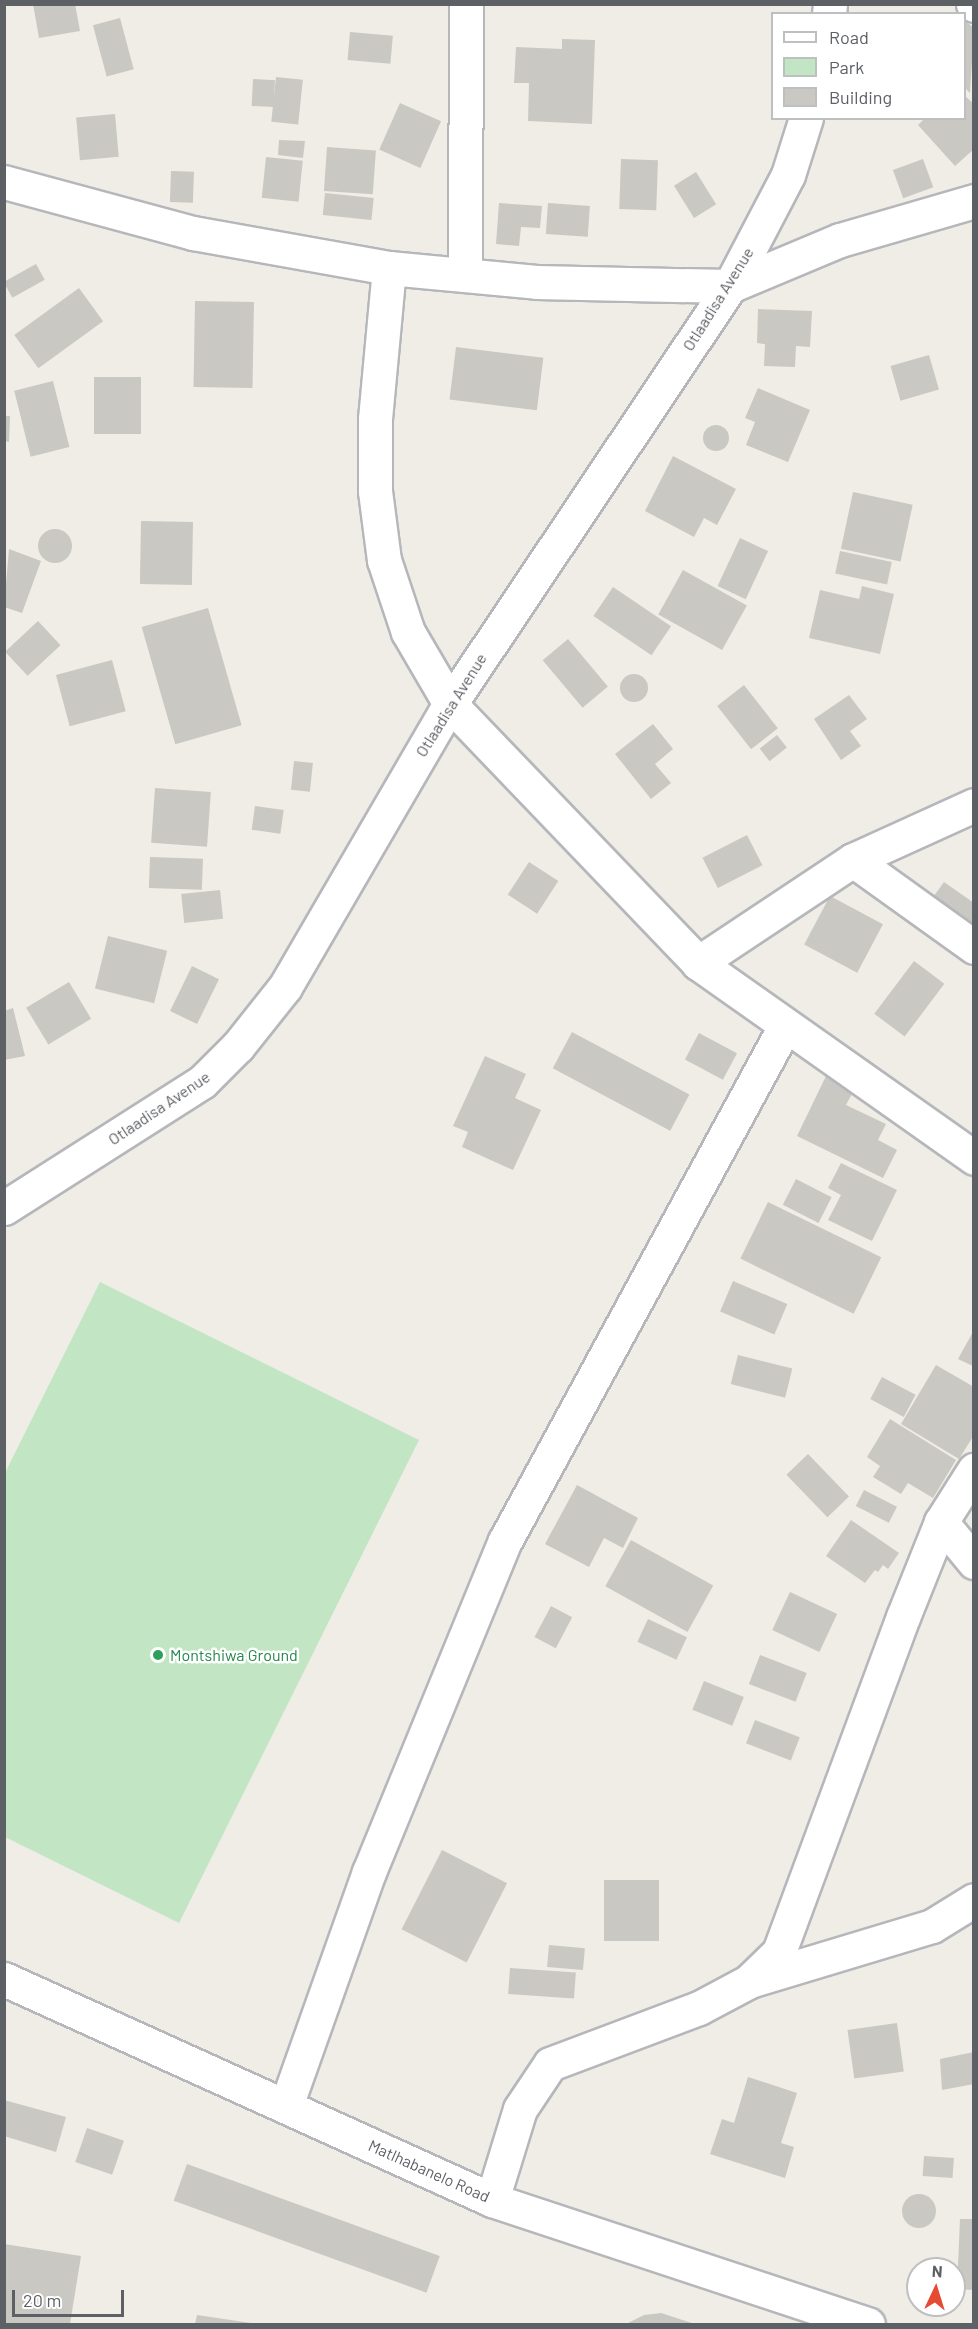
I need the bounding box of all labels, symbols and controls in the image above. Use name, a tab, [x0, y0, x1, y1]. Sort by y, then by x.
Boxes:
legend	[771, 12, 966, 120]
text: Road	[829, 26, 869, 48]
text: Park	[829, 56, 864, 78]
text: Building	[829, 86, 892, 108]
street label: Otlaadisa Avenue	[678, 244, 758, 354]
street label: Otlaadisa Avenue	[411, 650, 491, 760]
street label: Otlaadisa Avenue	[104, 1067, 214, 1149]
place label: Montshiwa Ground	[170, 1645, 298, 1665]
marker: Montshiwa Ground	[151, 1648, 165, 1662]
street label: Matlhabanelo Road	[365, 2136, 493, 2206]
north arrow	[906, 2257, 966, 2317]
text: N	[931, 2261, 943, 2280]
scale bar	[15, 2278, 128, 2316]
text: 20 m	[23, 2289, 61, 2311]

